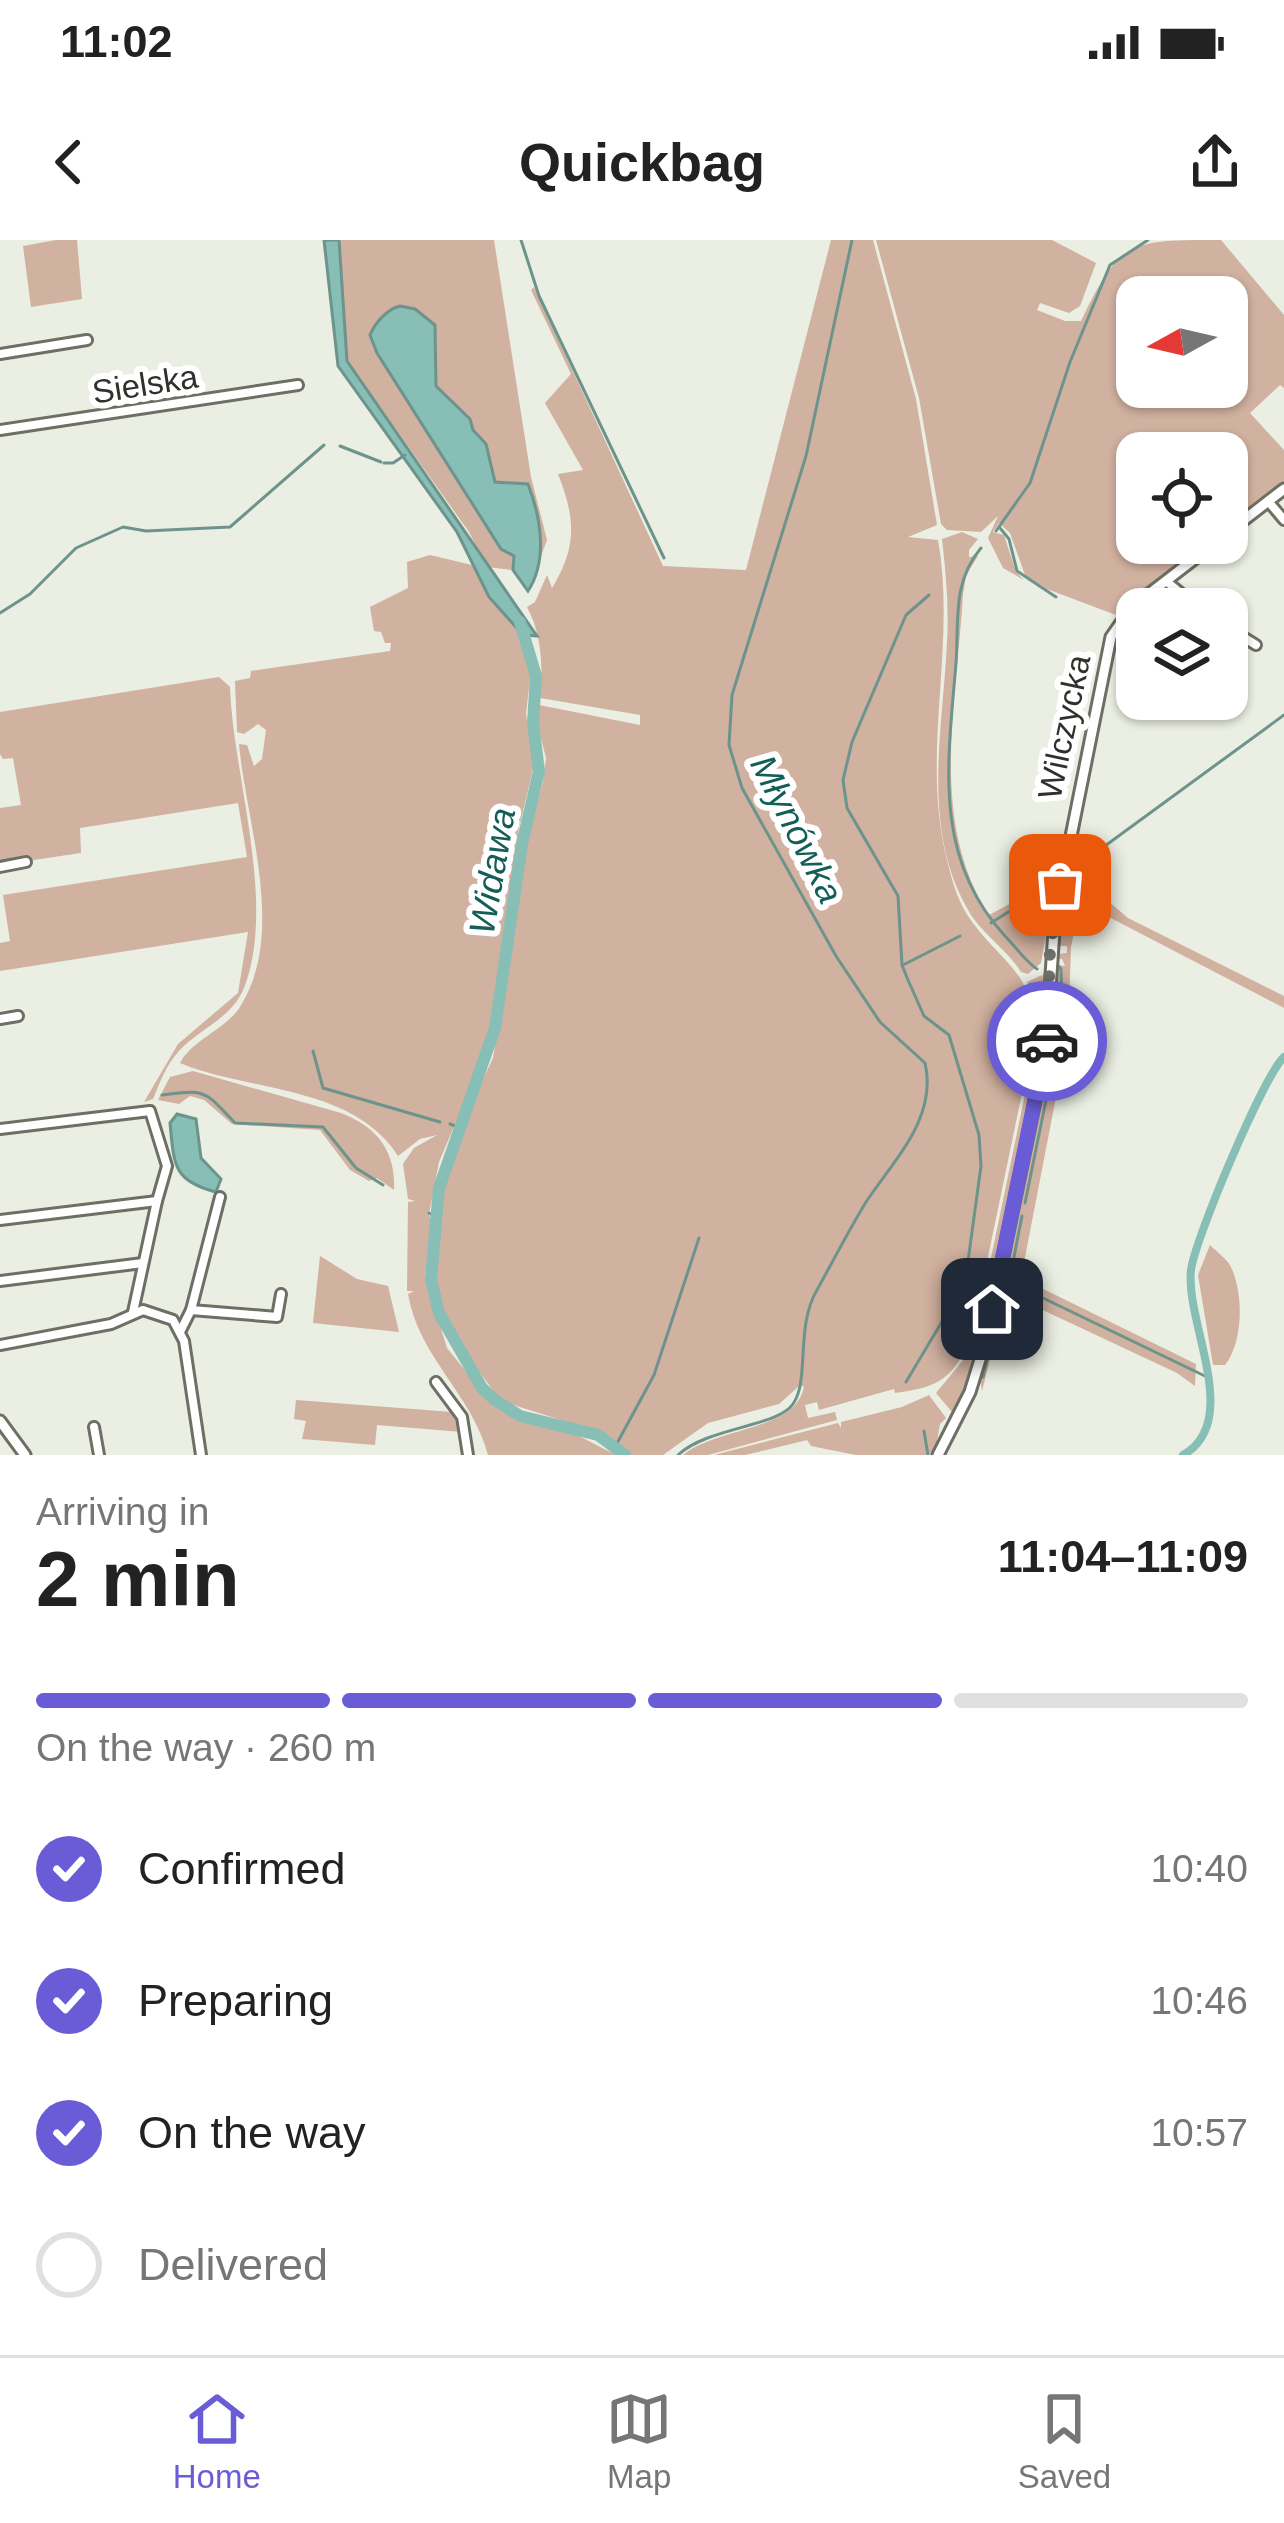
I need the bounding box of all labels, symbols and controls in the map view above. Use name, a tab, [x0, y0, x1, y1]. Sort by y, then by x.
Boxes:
text: 11:02	[60, 16, 173, 67]
icon: back	[36, 129, 102, 195]
icon: share	[1182, 129, 1248, 195]
text: Quickbag	[519, 132, 765, 192]
north arrow	[1116, 276, 1248, 408]
map controls	[1116, 276, 1248, 720]
street label: Sielska	[90, 357, 201, 411]
button: locate	[1116, 432, 1248, 564]
button: layers	[1116, 588, 1248, 720]
street label: Wilczycka	[1031, 651, 1097, 803]
water label: Młynówka	[742, 748, 852, 910]
water label: Widawa	[461, 805, 523, 937]
pin	[1009, 834, 1111, 936]
icon: bag	[1027, 852, 1093, 918]
courier	[987, 981, 1107, 1101]
icon: car	[1014, 1008, 1080, 1074]
pin	[941, 1258, 1043, 1360]
icon: home	[959, 1276, 1025, 1342]
text: Arriving in	[36, 1490, 209, 1533]
text: 11:04–11:09	[998, 1531, 1248, 1582]
text: 2 min	[36, 1535, 240, 1623]
text: On the way · 260 m	[36, 1726, 376, 1769]
icon: check	[36, 1836, 102, 1902]
text: Confirmed	[138, 1843, 346, 1894]
text: 10:40	[1150, 1847, 1248, 1890]
icon: check	[36, 1968, 102, 2034]
text: Preparing	[138, 1975, 333, 2026]
text: 10:46	[1150, 1979, 1248, 2022]
icon: check	[36, 2100, 102, 2166]
text: On the way	[138, 2107, 366, 2158]
text: 10:57	[1150, 2111, 1248, 2154]
text: Delivered	[138, 2239, 328, 2290]
tab: Home	[173, 2386, 261, 2496]
tab: Map	[606, 2386, 672, 2496]
tab: Saved	[1018, 2386, 1111, 2496]

